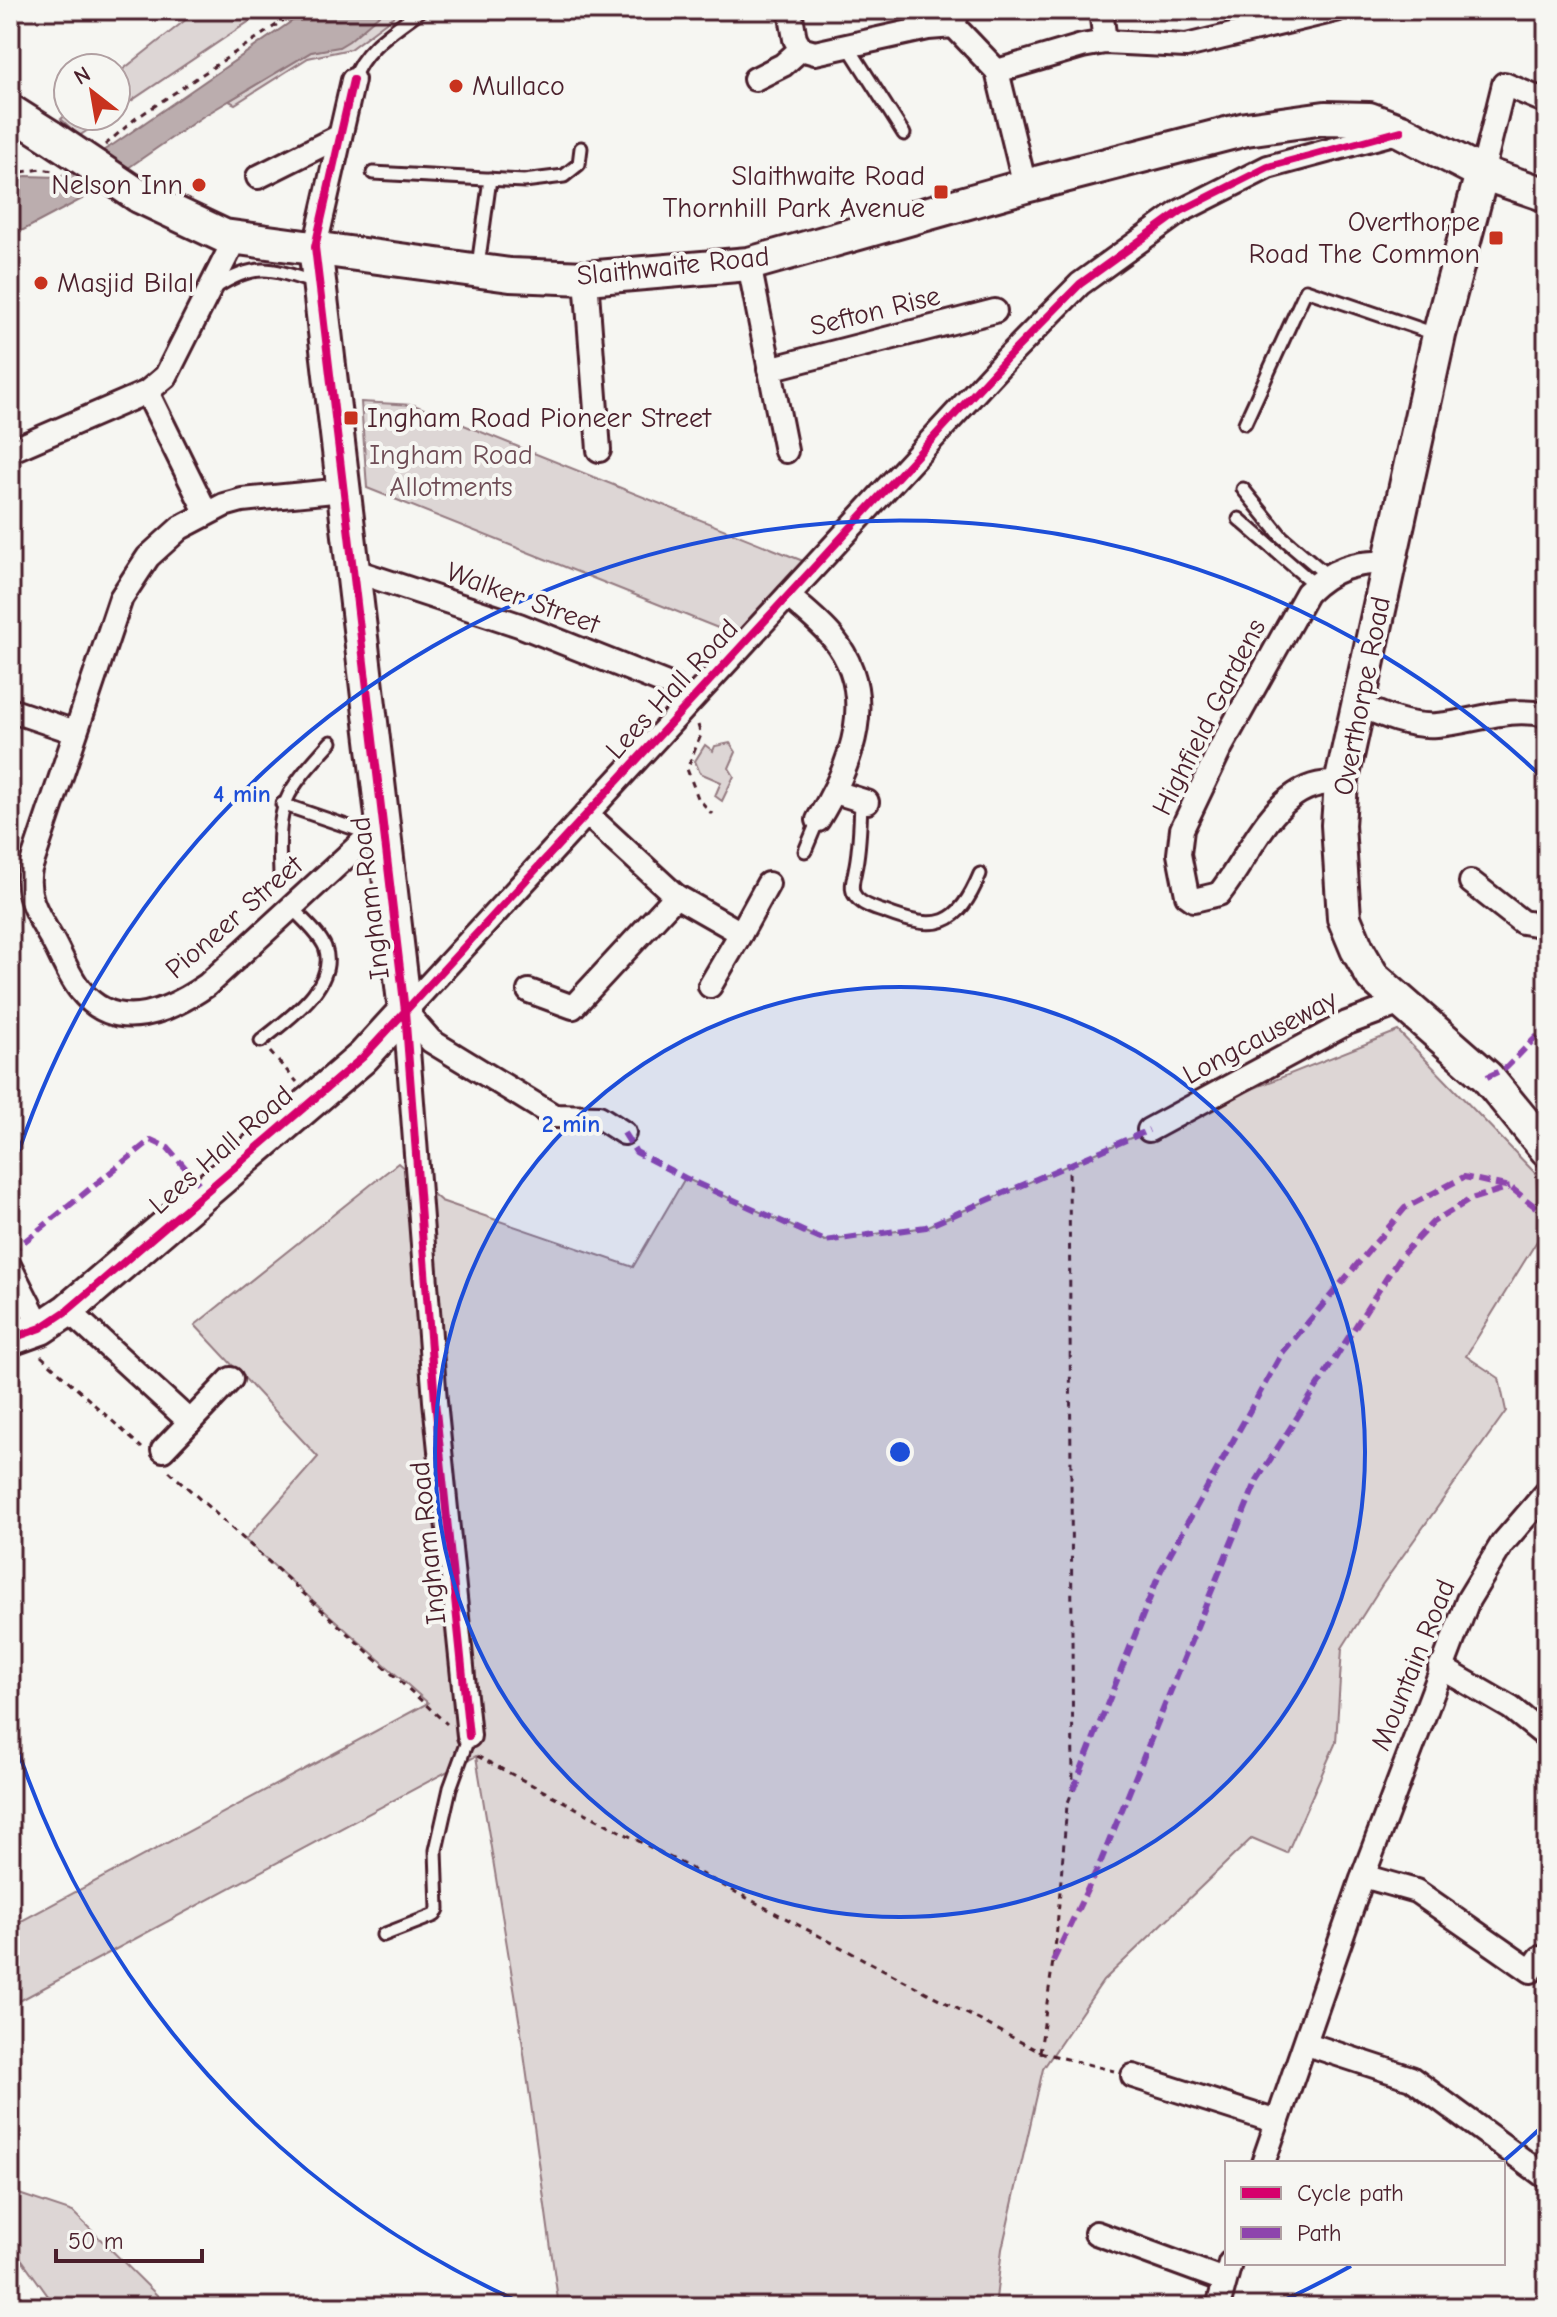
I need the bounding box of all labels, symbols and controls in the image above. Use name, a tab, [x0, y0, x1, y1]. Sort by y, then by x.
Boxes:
north arrow	[52, 52, 132, 132]
text: N	[69, 61, 95, 91]
place label: Mullaco	[472, 70, 565, 102]
marker: Mullaco	[447, 77, 465, 95]
place label: Slaithwaite Road Thornhill Park Avenue	[663, 160, 925, 224]
place label: Nelson Inn	[51, 169, 183, 201]
marker: Nelson Inn	[190, 176, 208, 194]
marker: Slaithwaite Road Thornhill Park Avenue	[932, 183, 950, 201]
place label: Overthorpe Road The Common	[1249, 206, 1480, 270]
marker: Overthorpe Road The Common	[1487, 229, 1505, 247]
street label: Slaithwaite Road	[575, 240, 771, 292]
place label: Masjid Bilal	[57, 267, 194, 299]
marker: Masjid Bilal	[32, 274, 50, 292]
street label: Sefton Rise	[807, 279, 943, 343]
place label: Ingham Road Pioneer Street	[367, 402, 712, 434]
marker: Ingham Road Pioneer Street	[342, 409, 360, 427]
park label: Ingham Road Allotments	[369, 439, 533, 503]
street label: Walker Street	[442, 556, 605, 641]
street label: Overthorpe Road	[1327, 594, 1397, 798]
street label: Lees Hall Road	[599, 613, 745, 765]
street label: Highfield Gardens	[1146, 614, 1272, 820]
text: 4 min	[213, 780, 271, 808]
street label: Ingham Road	[344, 815, 396, 981]
street label: Pioneer Street	[159, 848, 310, 985]
street label: Longcauseway	[1178, 983, 1343, 1091]
street label: Lees Hall Road	[143, 1079, 299, 1221]
text: 2 min	[542, 1110, 600, 1138]
centre of rings	[886, 1438, 914, 1466]
street label: Ingham Road	[404, 1460, 452, 1626]
street label: Mountain Road	[1364, 1575, 1462, 1755]
legend	[1225, 2161, 1505, 2265]
text: Cycle path	[1297, 2179, 1404, 2207]
scale bar	[56, 2213, 202, 2263]
text: Path	[1297, 2219, 1342, 2247]
text: 50 m	[68, 2227, 124, 2255]

